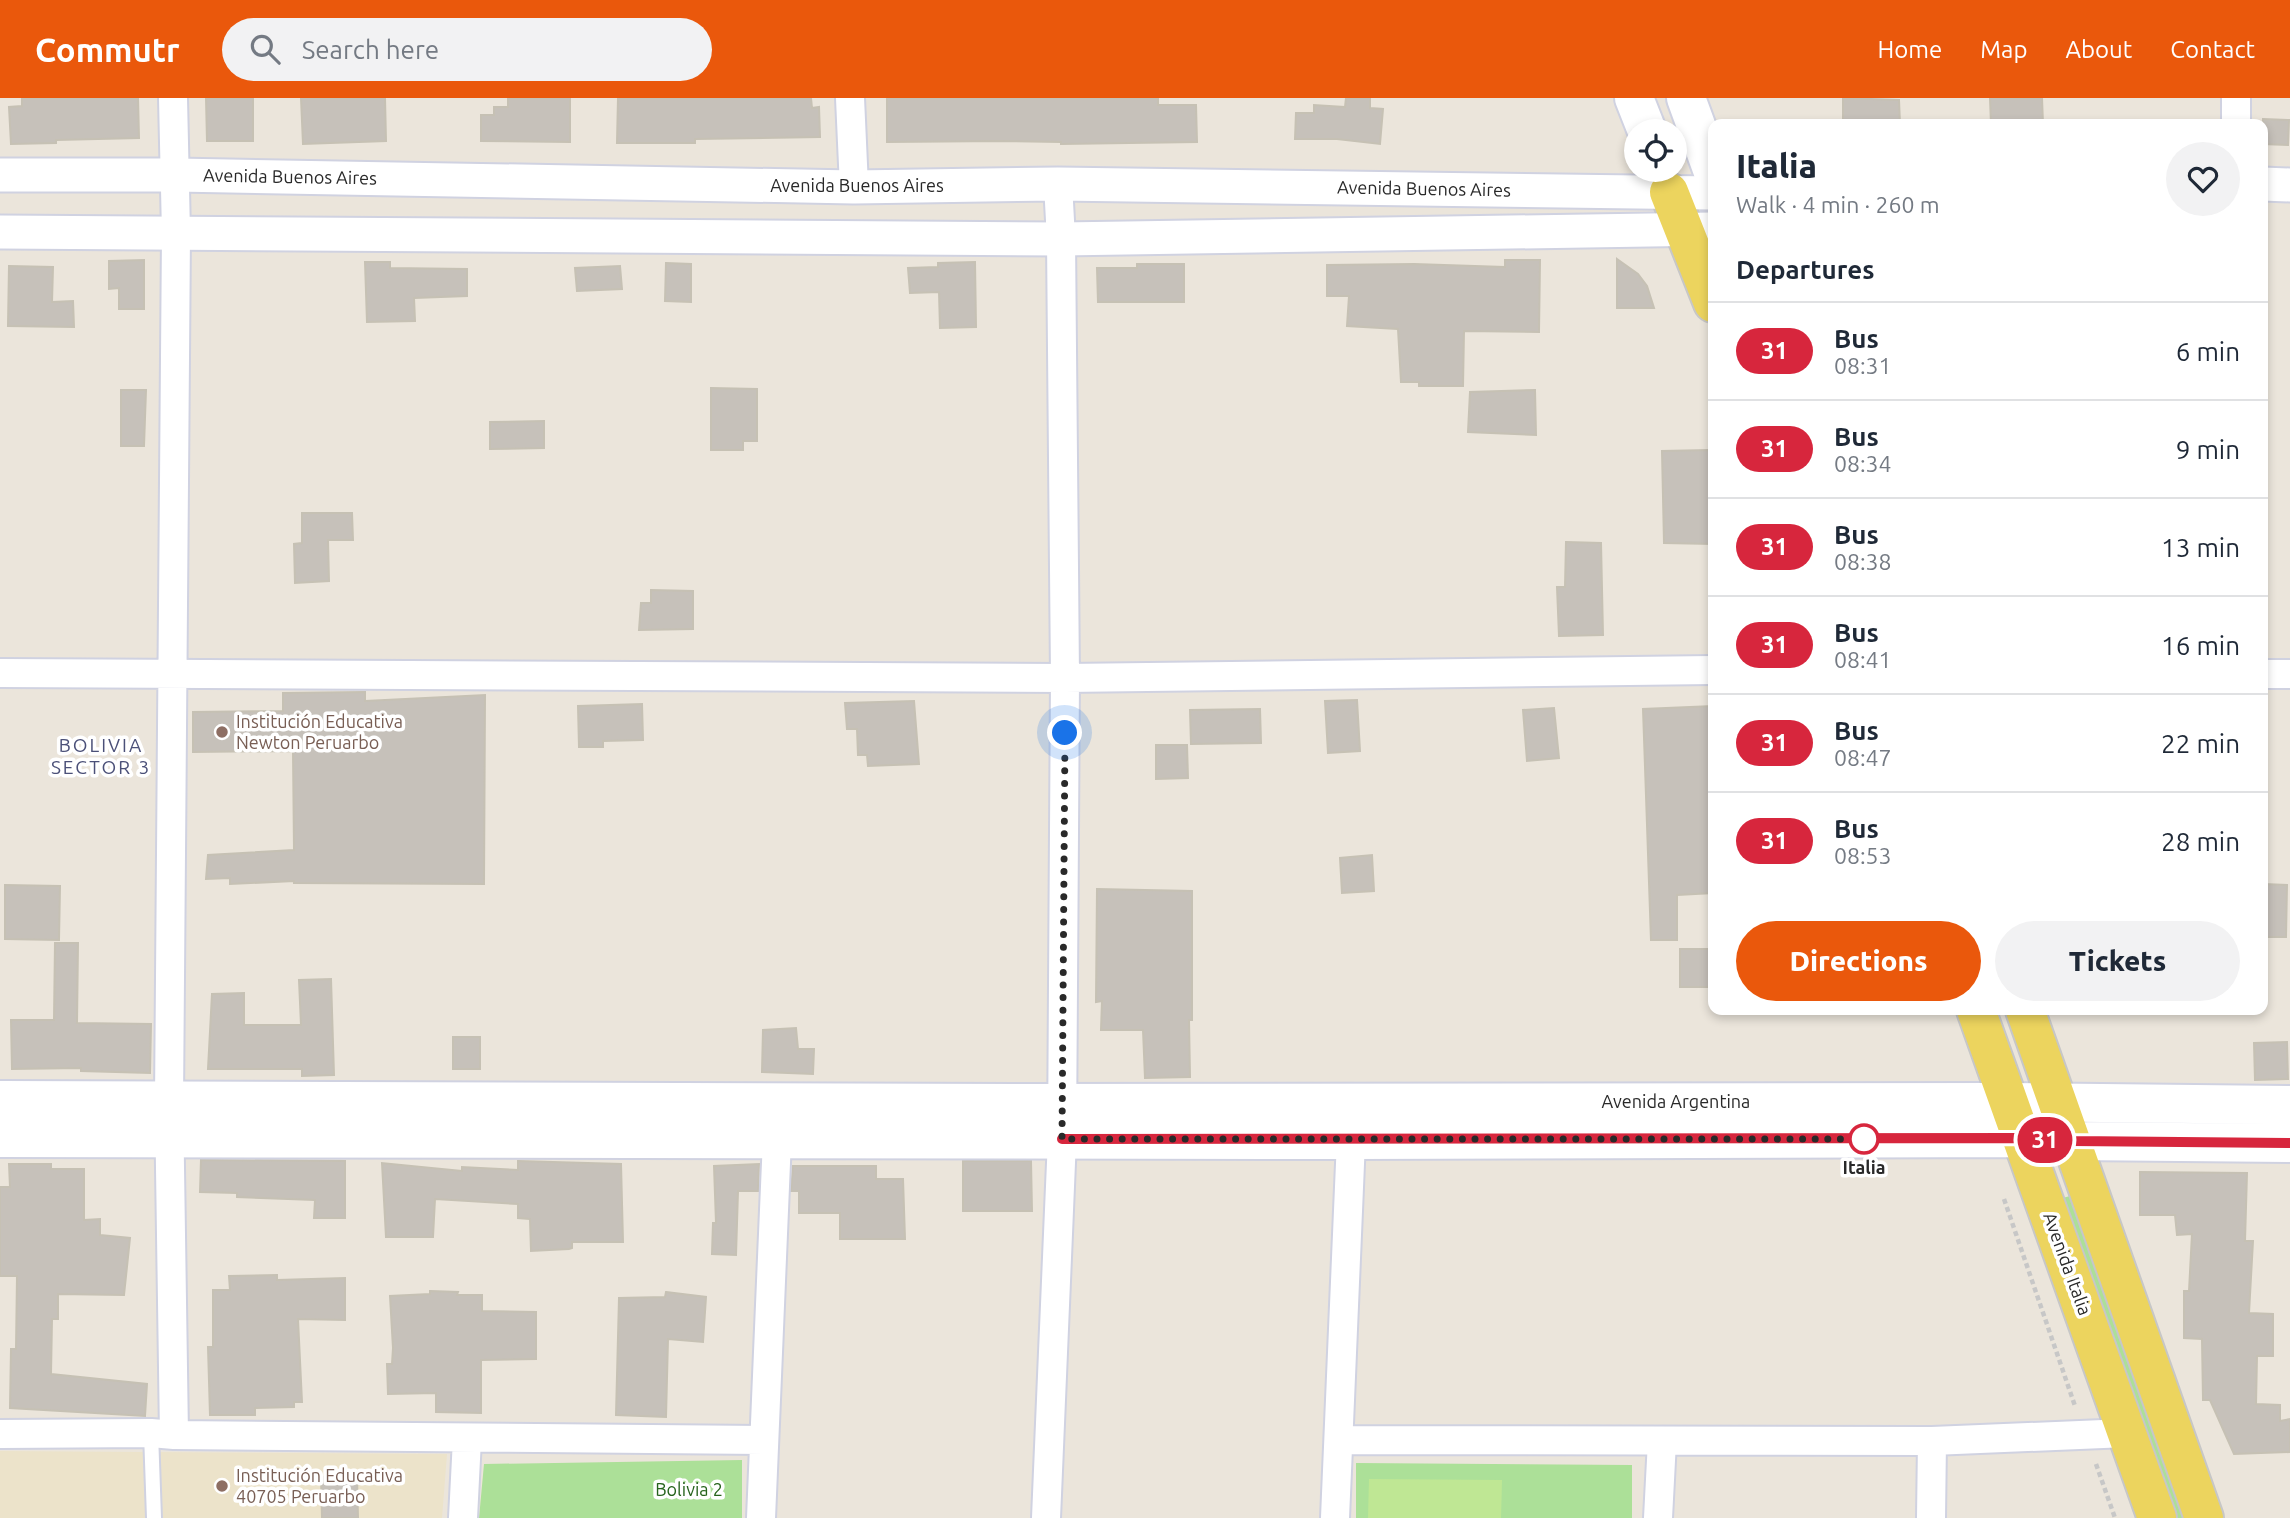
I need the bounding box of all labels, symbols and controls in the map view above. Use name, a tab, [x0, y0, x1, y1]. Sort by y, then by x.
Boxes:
search box	[222, 18, 712, 81]
icon: search	[246, 30, 284, 68]
text: Commutr	[35, 31, 180, 68]
text: Search here	[302, 35, 439, 64]
text: Home	[1877, 36, 1942, 63]
text: Map	[1980, 36, 2027, 63]
text: About	[2065, 36, 2132, 63]
text: Contact	[2170, 36, 2255, 63]
map controls	[1624, 119, 1687, 182]
button: locate	[1624, 119, 1687, 182]
button: heart	[2166, 142, 2240, 216]
text: Italia	[1736, 147, 1817, 184]
street label: Avenida Buenos Aires	[203, 164, 377, 188]
street label: Avenida Buenos Aires	[770, 175, 944, 195]
street label: Avenida Buenos Aires	[1337, 176, 1511, 200]
text: Walk · 4 min · 260 m	[1736, 192, 1940, 217]
text: Departures	[1736, 255, 1874, 284]
text: Bus	[1834, 324, 1879, 353]
text: 31	[1761, 337, 1788, 364]
text: 6 min	[2176, 337, 2240, 366]
text: 08:31	[1834, 353, 1892, 378]
text: Bus	[1834, 422, 1879, 451]
text: 31	[1761, 435, 1788, 462]
text: 9 min	[2176, 435, 2240, 464]
text: 08:34	[1834, 451, 1892, 476]
text: Bus	[1834, 520, 1879, 549]
text: 31	[1761, 533, 1788, 560]
text: 13 min	[2161, 533, 2240, 562]
text: 08:38	[1834, 549, 1892, 574]
text: Bus	[1834, 618, 1879, 647]
text: 31	[1761, 631, 1788, 658]
text: 16 min	[2161, 631, 2240, 660]
text: 08:41	[1834, 647, 1892, 672]
place label: Institución Educativa Newton Peruarbo	[236, 711, 403, 752]
your location	[1047, 715, 1082, 750]
text: Bus	[1834, 716, 1879, 745]
marker: Institución Educativa Newton Peruarbo	[214, 724, 230, 740]
text: 31	[1761, 729, 1788, 756]
text: 22 min	[2161, 729, 2240, 758]
district label: BOLIVIA SECTOR 3	[51, 734, 151, 778]
text: 08:47	[1834, 745, 1892, 770]
text: Bus	[1834, 814, 1879, 843]
text: 31	[1761, 827, 1788, 854]
text: 28 min	[2161, 827, 2240, 856]
text: 08:53	[1834, 843, 1892, 868]
button: Directions	[1736, 921, 1981, 1001]
button: Tickets	[1995, 921, 2240, 1001]
street label: Avenida Argentina	[1602, 1091, 1750, 1111]
line badge: 31	[2014, 1117, 2076, 1163]
marker: Italia	[1849, 1124, 1879, 1154]
text: 31	[2031, 1126, 2059, 1153]
place label: Italia	[1843, 1157, 1885, 1177]
street label: Avenida Italia	[2040, 1210, 2096, 1318]
place label: Institución Educativa 40705 Peruarbo	[236, 1465, 403, 1506]
marker: Institución Educativa 40705 Peruarbo	[214, 1478, 230, 1494]
park label: Bolivia 2	[655, 1479, 723, 1499]

